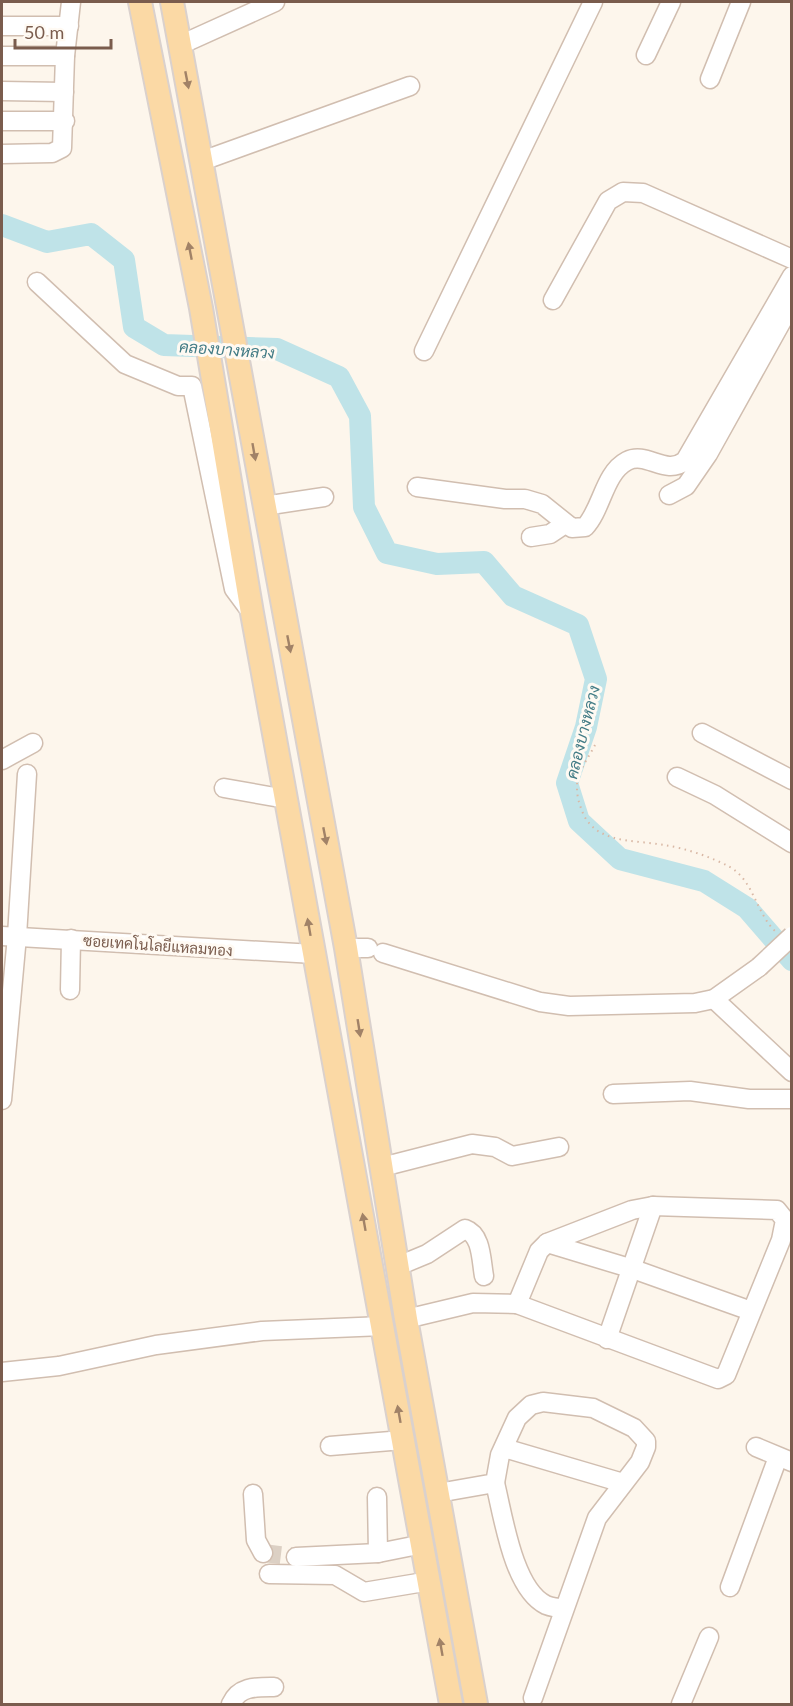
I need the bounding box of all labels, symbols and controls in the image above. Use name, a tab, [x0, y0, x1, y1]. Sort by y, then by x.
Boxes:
scale bar	[15, 12, 111, 50]
text: 50 m	[24, 21, 64, 43]
one-way arrow	[182, 70, 191, 89]
one-way arrow	[184, 241, 194, 260]
water label: คลองบางหลวง	[179, 336, 275, 362]
one-way arrow	[250, 443, 259, 462]
one-way arrow	[285, 635, 294, 654]
water label: คลองบางหลวง	[561, 683, 603, 781]
one-way arrow	[321, 826, 330, 845]
one-way arrow	[305, 917, 314, 936]
street label: ซอยเทคโนโลยีแหลมทอง	[83, 931, 233, 959]
one-way arrow	[355, 1018, 364, 1037]
one-way arrow	[359, 1212, 368, 1231]
one-way arrow	[394, 1404, 403, 1423]
one-way arrow	[437, 1637, 446, 1656]

